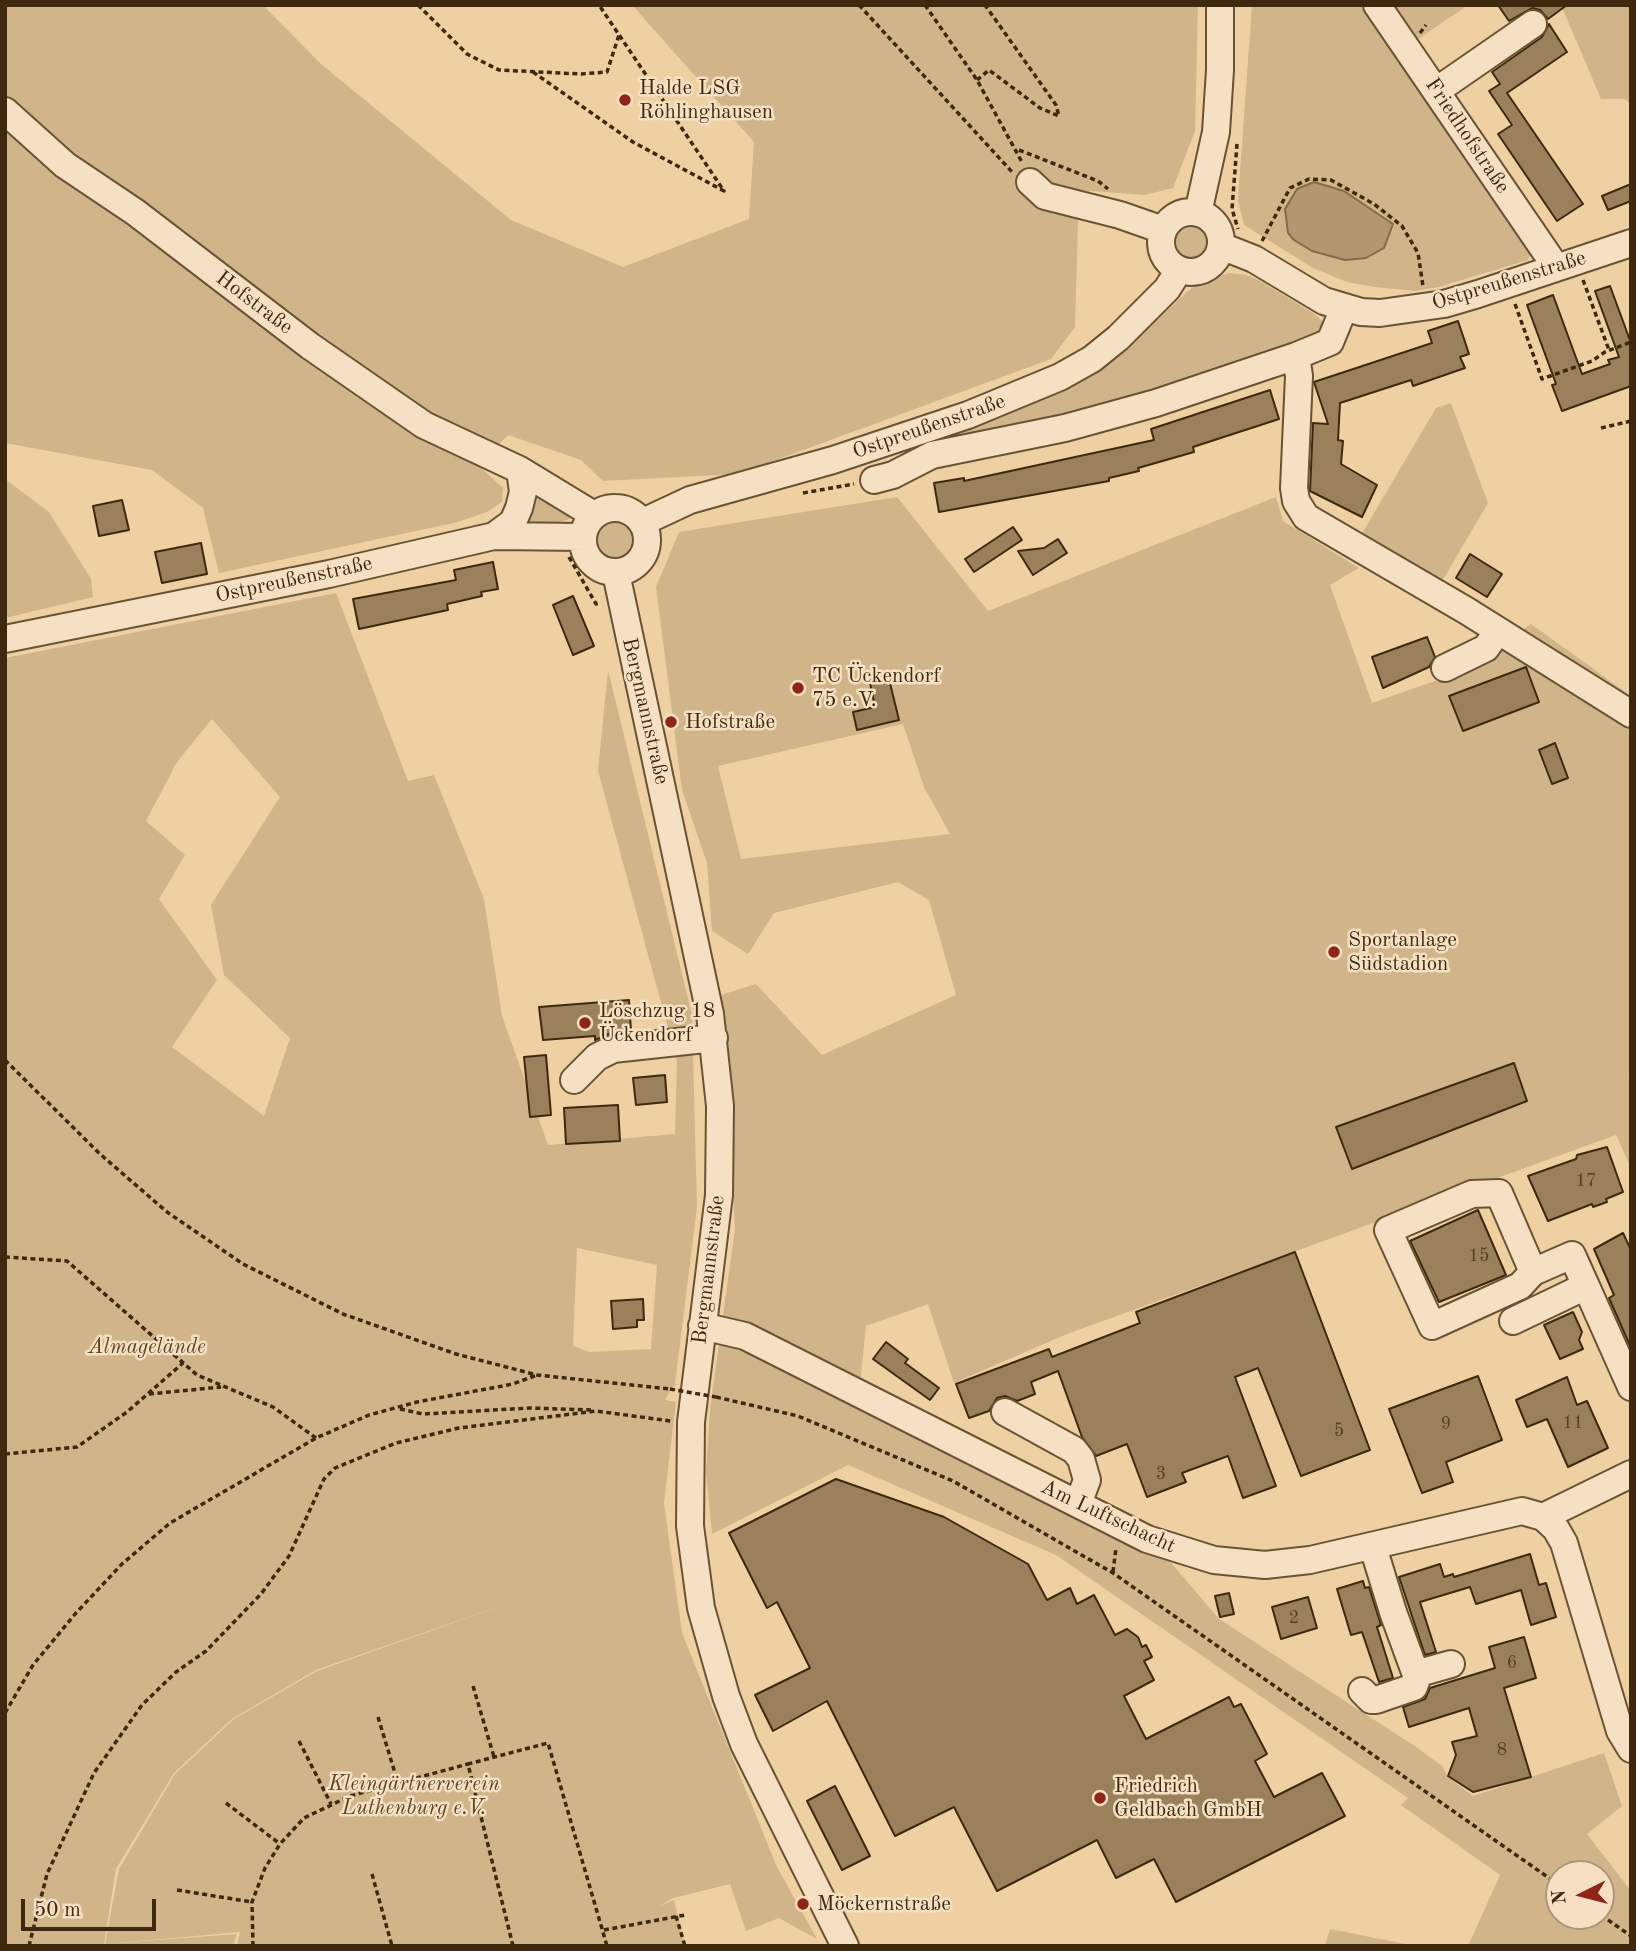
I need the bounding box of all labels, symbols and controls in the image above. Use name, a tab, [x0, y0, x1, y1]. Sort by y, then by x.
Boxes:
street label: Friedhofstraße	[1419, 73, 1515, 199]
place label: Halde LSG Röhlinghausen	[639, 75, 773, 125]
marker: Halde LSG Röhlinghausen	[617, 92, 633, 108]
street label: Ostpreußenstraße	[1429, 246, 1589, 316]
street label: Hofstraße	[210, 266, 298, 340]
street label: Ostpreußenstraße	[849, 389, 1009, 465]
street label: Ostpreußenstraße	[213, 551, 375, 609]
street label: Bergmannstraße	[616, 635, 674, 787]
place label: TC Ückendorf 75 e.V.	[812, 663, 940, 713]
marker: TC Ückendorf 75 e.V.	[790, 680, 806, 696]
place label: Hofstraße	[685, 709, 775, 735]
marker: Hofstraße	[663, 714, 679, 730]
place label: Sportanlage Südstadion	[1348, 927, 1457, 977]
marker: Sportanlage Südstadion	[1326, 944, 1342, 960]
place label: Löschzug 18 Ückendorf	[599, 998, 715, 1048]
marker: Löschzug 18 Ückendorf	[577, 1015, 593, 1031]
house number: 17	[1576, 1170, 1596, 1192]
street label: Bergmannstraße	[687, 1194, 731, 1346]
house number: 15	[1469, 1245, 1489, 1267]
park label: Almagelände	[88, 1334, 206, 1360]
house number: 11	[1563, 1412, 1583, 1434]
house number: 9	[1441, 1413, 1451, 1435]
house number: 5	[1334, 1420, 1344, 1442]
house number: 3	[1156, 1463, 1166, 1485]
street label: Am Luftschacht	[1036, 1475, 1180, 1559]
house number: 2	[1289, 1607, 1299, 1629]
house number: 6	[1507, 1652, 1517, 1674]
house number: 8	[1497, 1739, 1507, 1761]
park label: Kleingärtnerverein Luthenburg e.V.	[328, 1771, 500, 1821]
place label: Friedrich Geldbach GmbH	[1114, 1773, 1262, 1823]
marker: Friedrich Geldbach GmbH	[1092, 1790, 1108, 1806]
north arrow	[1545, 1860, 1615, 1930]
scale bar	[24, 1884, 159, 1928]
text: N	[1550, 1889, 1571, 1905]
place label: Möckernstraße	[817, 1891, 951, 1917]
marker: Möckernstraße	[795, 1896, 811, 1912]
text: 50 m	[34, 1900, 81, 1921]

